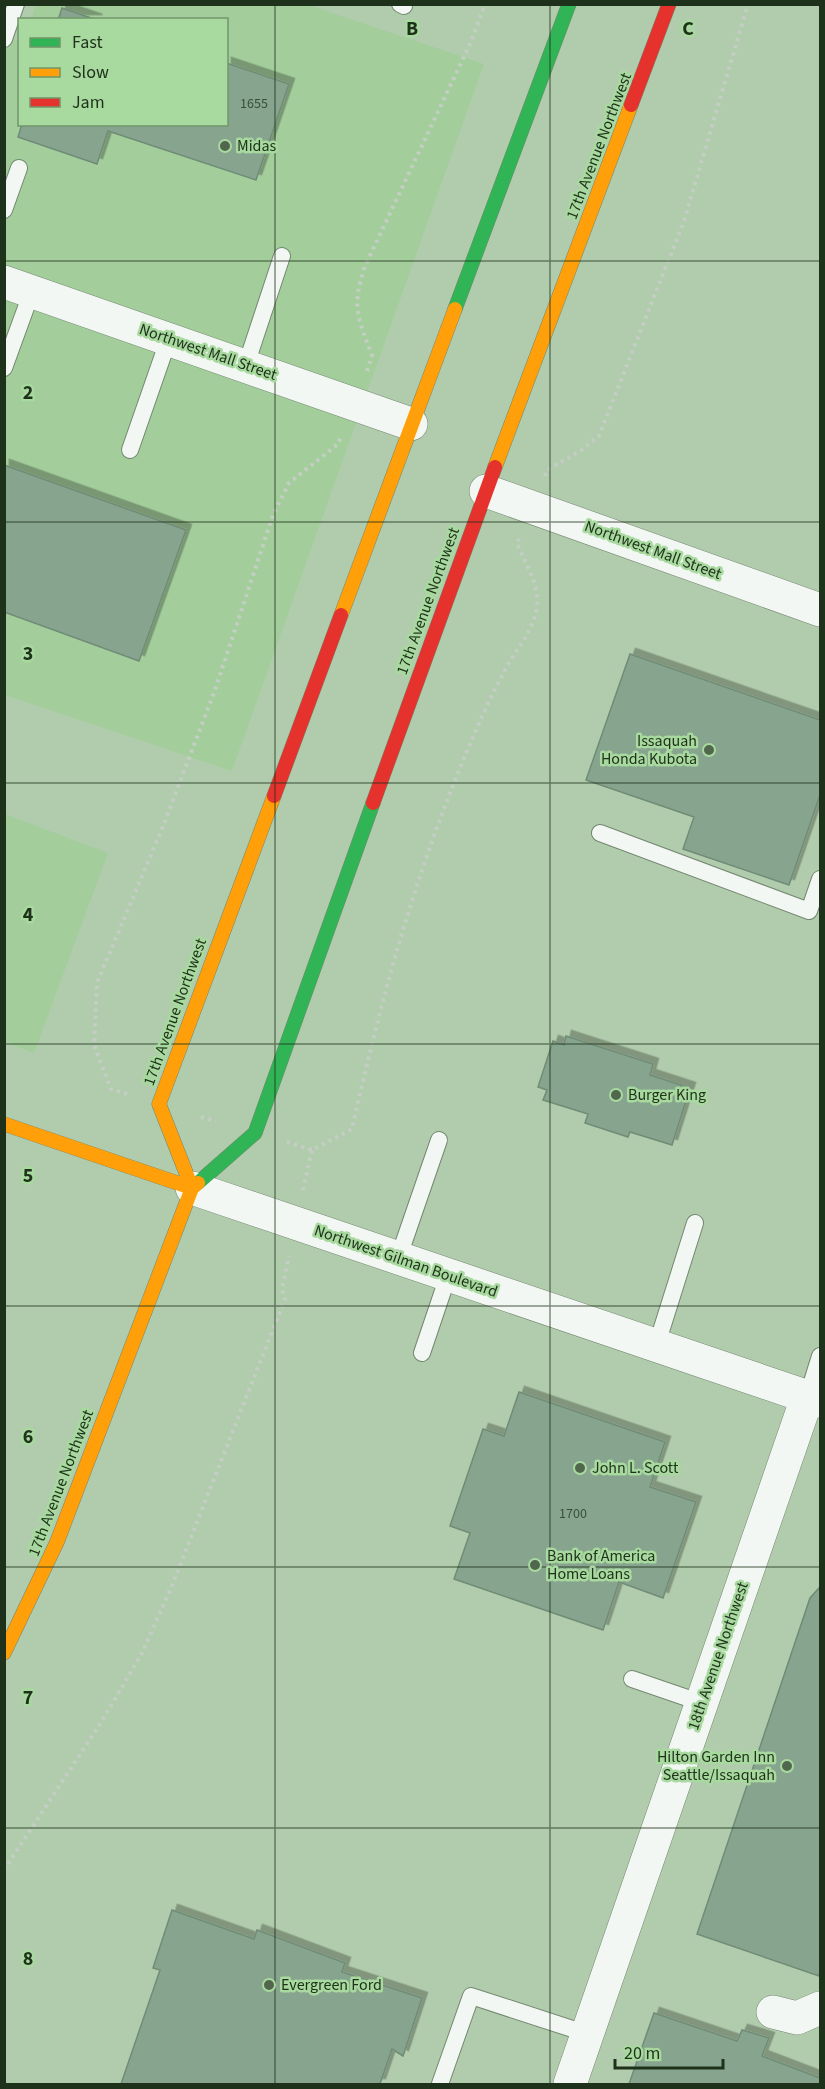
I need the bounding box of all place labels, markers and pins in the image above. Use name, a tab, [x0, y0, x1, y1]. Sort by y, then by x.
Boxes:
place label: Midas	[237, 135, 277, 157]
marker: Midas	[218, 139, 232, 153]
place label: Issaquah Honda Kubota	[601, 730, 697, 770]
marker: Issaquah Honda Kubota	[702, 743, 716, 757]
place label: Burger King	[628, 1084, 706, 1106]
marker: Burger King	[609, 1088, 623, 1102]
place label: John L. Scott	[592, 1457, 679, 1479]
marker: John L. Scott	[573, 1461, 587, 1475]
place label: Bank of America Home Loans	[547, 1545, 655, 1585]
marker: Bank of America Home Loans	[528, 1558, 542, 1572]
place label: Hilton Garden Inn Seattle/Issaquah	[657, 1746, 775, 1786]
marker: Hilton Garden Inn Seattle/Issaquah	[780, 1759, 794, 1773]
place label: Evergreen Ford	[281, 1974, 382, 1996]
marker: Evergreen Ford	[262, 1978, 276, 1992]

